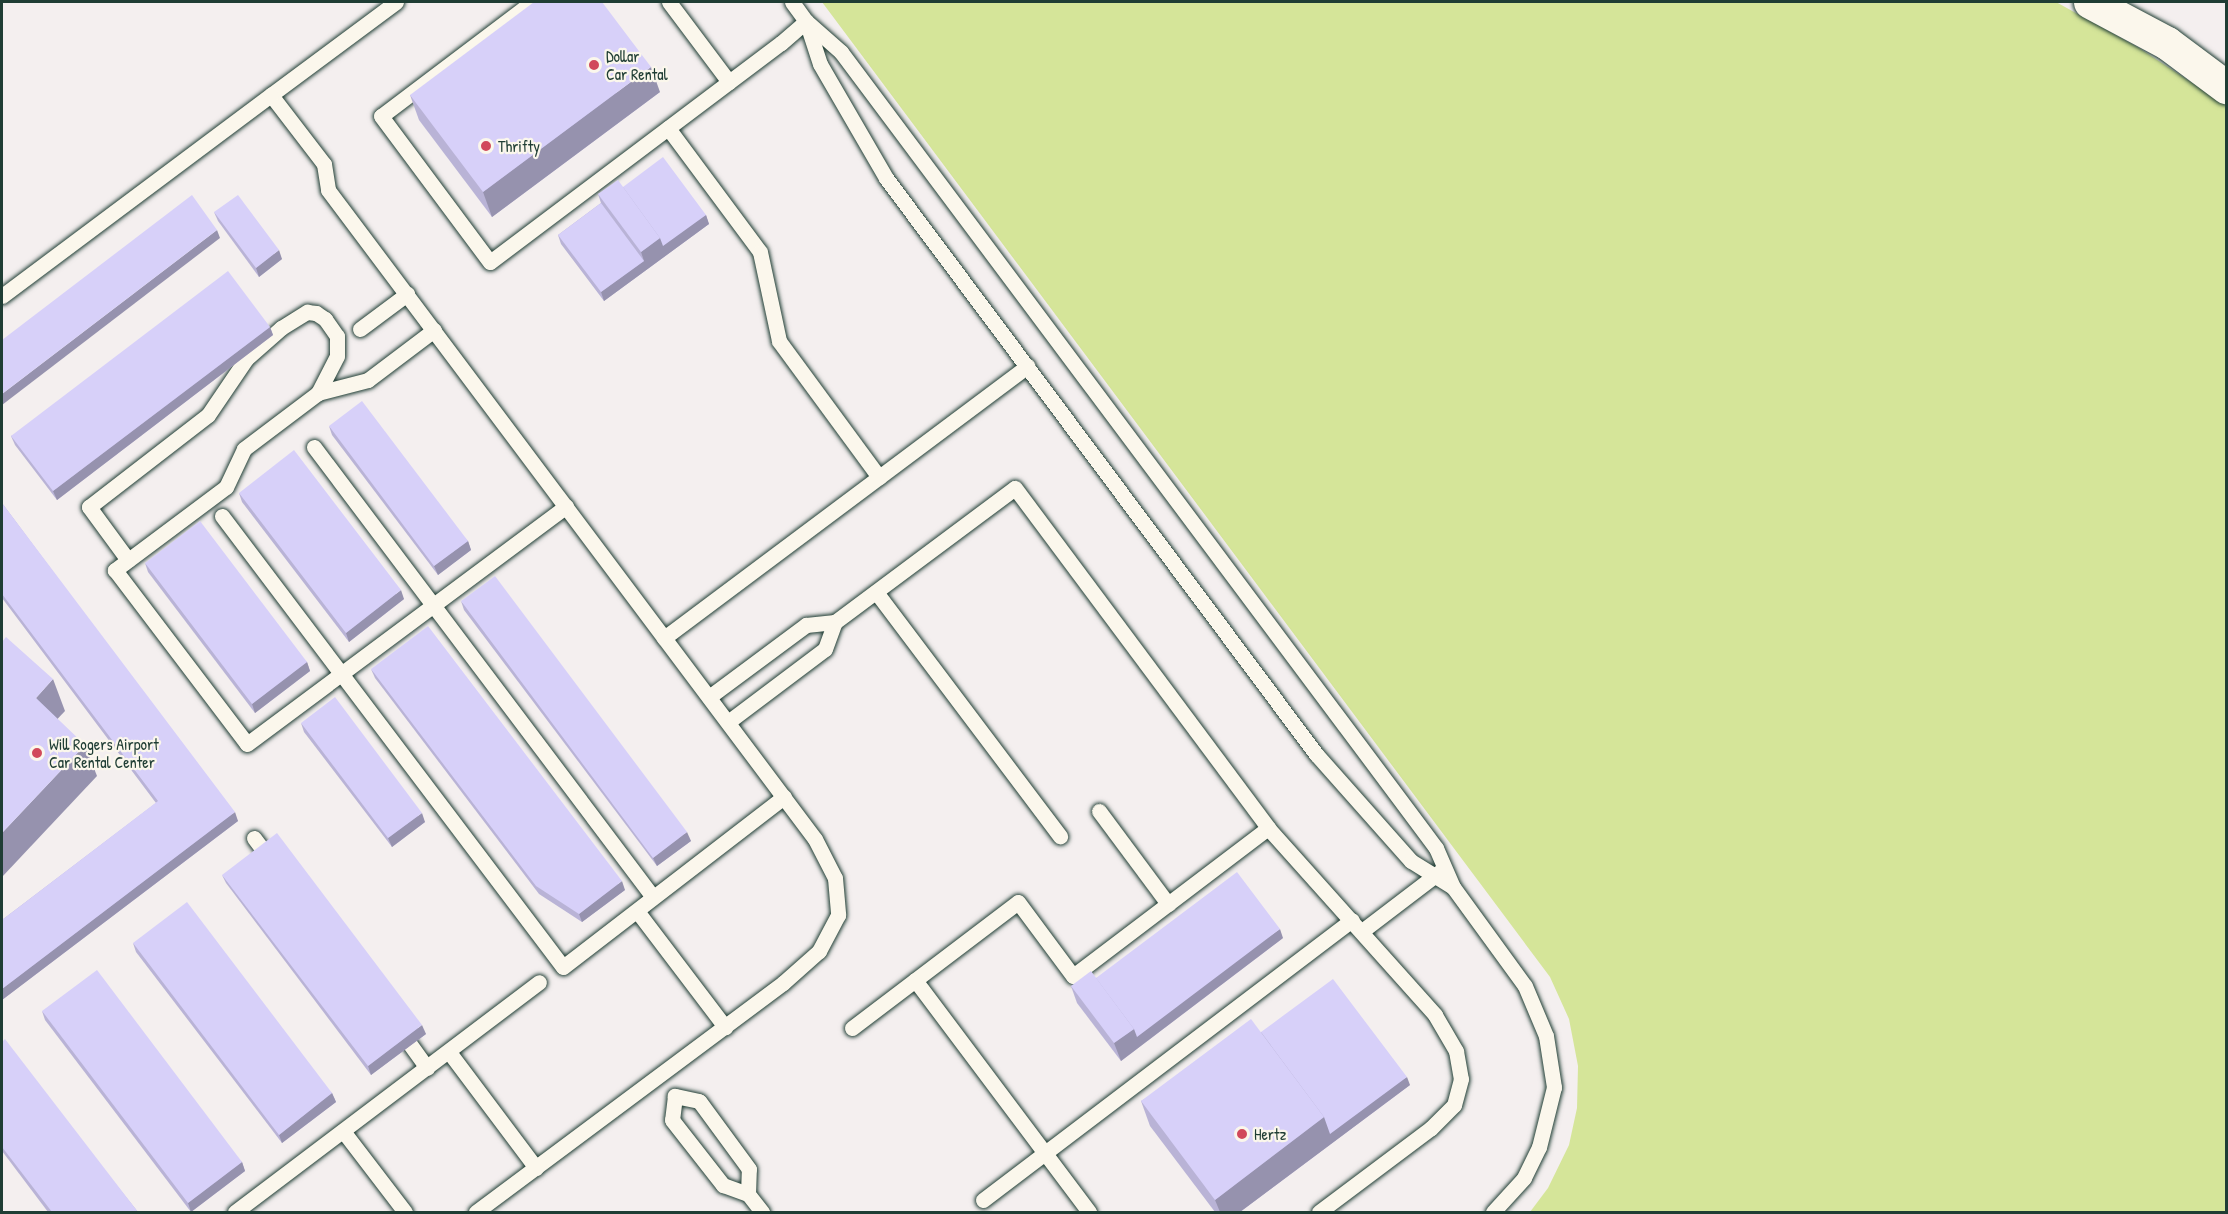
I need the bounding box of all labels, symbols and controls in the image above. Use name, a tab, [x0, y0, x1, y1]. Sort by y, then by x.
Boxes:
place label: Dollar Car Rental	[606, 46, 668, 84]
marker: Dollar Car Rental	[587, 58, 601, 72]
place label: Thrifty	[498, 136, 540, 156]
marker: Thrifty	[479, 139, 493, 153]
place label: Will Rogers Airport Car Rental Center	[49, 734, 159, 772]
marker: Will Rogers Airport Car Rental Center	[30, 746, 44, 760]
place label: Hertz	[1254, 1124, 1286, 1144]
marker: Hertz	[1235, 1127, 1249, 1141]

